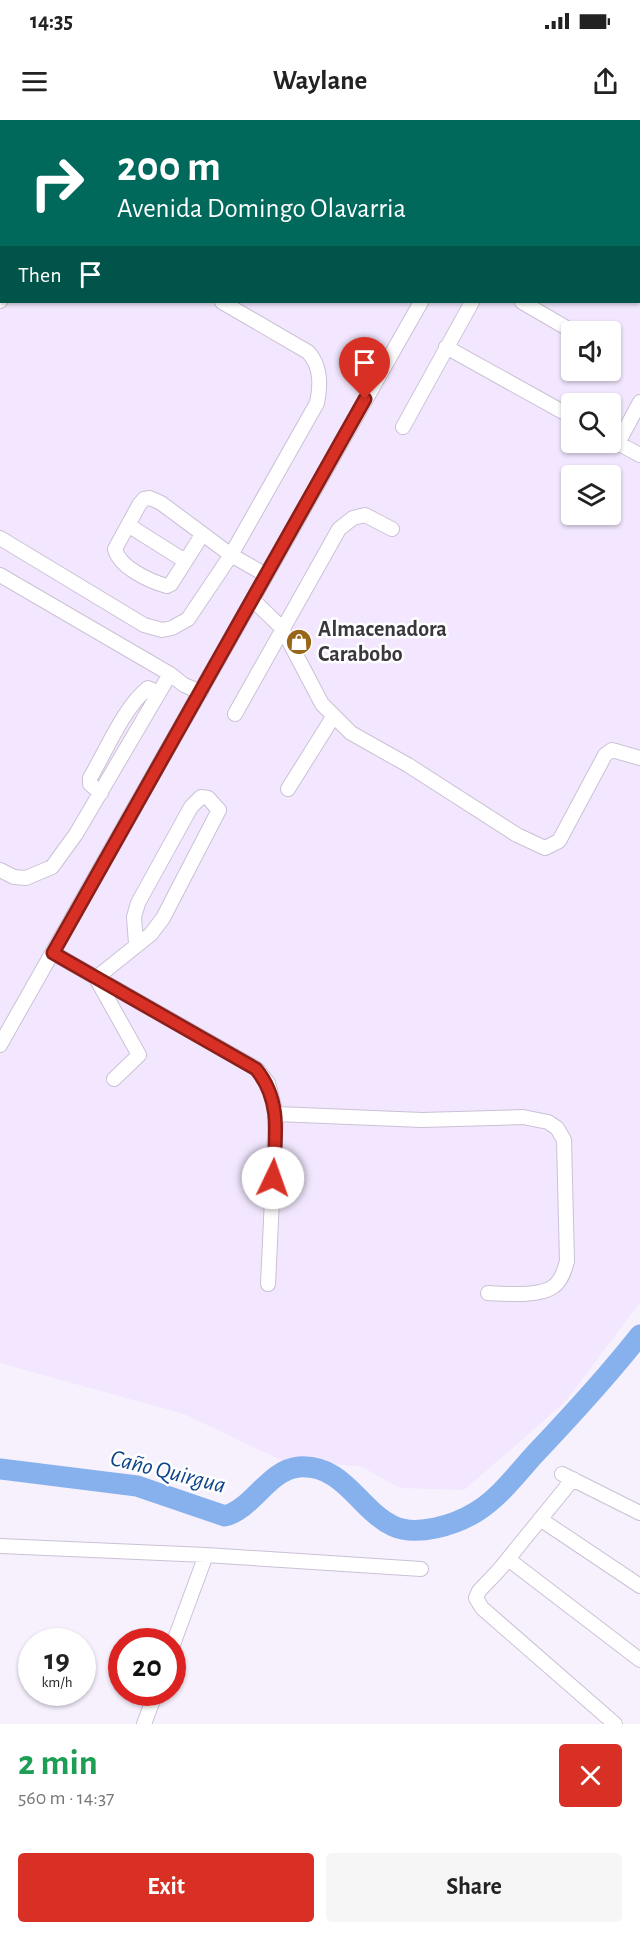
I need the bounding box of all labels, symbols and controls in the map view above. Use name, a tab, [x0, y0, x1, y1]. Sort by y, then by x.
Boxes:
text: 14:35	[30, 10, 73, 32]
icon: menu	[18, 65, 51, 98]
icon: share	[589, 65, 622, 98]
text: Waylane	[273, 67, 367, 94]
icon: right	[18, 144, 96, 222]
text: 200 m	[117, 146, 221, 188]
text: Avenida Domingo Olavarria	[117, 195, 406, 222]
icon: arrive	[74, 258, 107, 291]
text: Then	[18, 264, 62, 286]
map controls	[561, 321, 621, 525]
button: sound	[561, 321, 621, 381]
pin	[339, 337, 390, 399]
icon: arrive	[348, 346, 381, 379]
button: search	[561, 393, 621, 453]
button: layers	[561, 465, 621, 525]
place label: Almacenadora Carabobo	[318, 618, 447, 665]
shop icon: Almacenadora Carabobo	[284, 627, 314, 657]
position arrow	[241, 1146, 305, 1210]
water label: Caño Quirgua	[108, 1446, 228, 1498]
speed limit sign: 20	[108, 1628, 186, 1706]
text: 19	[44, 1645, 70, 1675]
text: km/h	[42, 1675, 72, 1690]
button: close	[559, 1744, 622, 1807]
text: 2 min	[18, 1745, 98, 1781]
text: 560 m · 14:37	[18, 1788, 114, 1808]
button: Exit	[18, 1853, 314, 1922]
button: Share	[326, 1853, 622, 1922]

